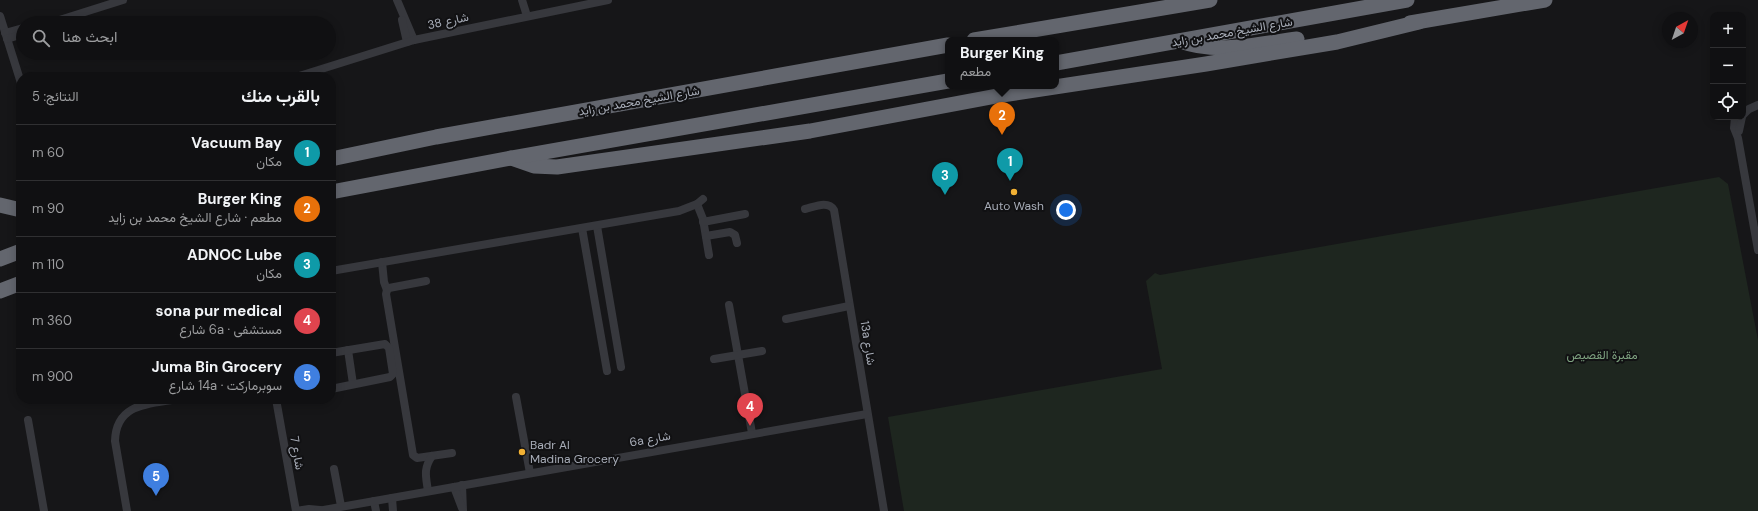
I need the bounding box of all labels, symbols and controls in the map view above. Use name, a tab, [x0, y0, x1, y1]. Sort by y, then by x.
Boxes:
street label: شارع 38	[426, 9, 470, 34]
north arrow	[1662, 12, 1698, 48]
map controls	[1710, 12, 1746, 120]
button: +	[1710, 12, 1746, 48]
street label: شارع الشيخ محمد بن زايد	[1170, 13, 1294, 52]
search box	[16, 16, 336, 60]
icon: search	[30, 27, 52, 49]
text: ابحث هنا	[62, 27, 117, 47]
popup	[945, 37, 1059, 89]
text: Burger King	[960, 43, 1044, 63]
button: −	[1710, 48, 1746, 84]
text: مطعم	[960, 63, 991, 80]
street label: شارع الشيخ محمد بن زايد	[577, 82, 701, 121]
button: locate	[1710, 84, 1746, 120]
text: بالقرب منك	[241, 85, 320, 107]
text: النتائج: 5	[32, 88, 78, 105]
pin: 2	[989, 102, 1015, 135]
text: Vacuum Bay	[191, 133, 282, 153]
text: 60 m	[32, 144, 64, 161]
text: 1	[305, 144, 309, 161]
pin: 1	[997, 148, 1023, 181]
text: مكان	[256, 153, 282, 170]
pin: 3	[932, 162, 958, 195]
marker: Auto Wash	[1009, 187, 1019, 197]
text: Burger King	[198, 189, 282, 209]
place label: Auto Wash	[984, 198, 1044, 214]
text: 90 m	[32, 200, 64, 217]
text: 2	[303, 200, 311, 217]
your location	[1056, 200, 1076, 220]
text: مطعم · شارع الشيخ محمد بن زايد	[108, 209, 282, 226]
text: ADNOC Lube	[187, 245, 282, 265]
text: 110 m	[32, 256, 64, 273]
text: 3	[303, 256, 311, 273]
text: مكان	[256, 265, 282, 282]
text: sona pur medical	[156, 301, 282, 321]
text: 360 m	[32, 312, 72, 329]
text: 4	[303, 312, 311, 329]
street label: 13a شارع	[856, 320, 879, 366]
text: مستشفى · 6a شارع	[179, 321, 282, 338]
park label: مقبرة القصيص	[1566, 347, 1638, 363]
text: Juma Bin Grocery	[152, 357, 282, 377]
text: 900 m	[32, 368, 73, 385]
text: 5	[303, 368, 311, 385]
text: سوبرماركت · 14a شارع	[169, 377, 282, 394]
pin: 4	[737, 393, 763, 426]
street label: 6a شارع	[628, 428, 672, 451]
street label: شارع 7	[285, 435, 308, 471]
place label: Badr Al Madina Grocery	[530, 437, 619, 467]
marker: Badr Al Madina Grocery	[517, 447, 527, 457]
pin: 5	[143, 463, 169, 496]

